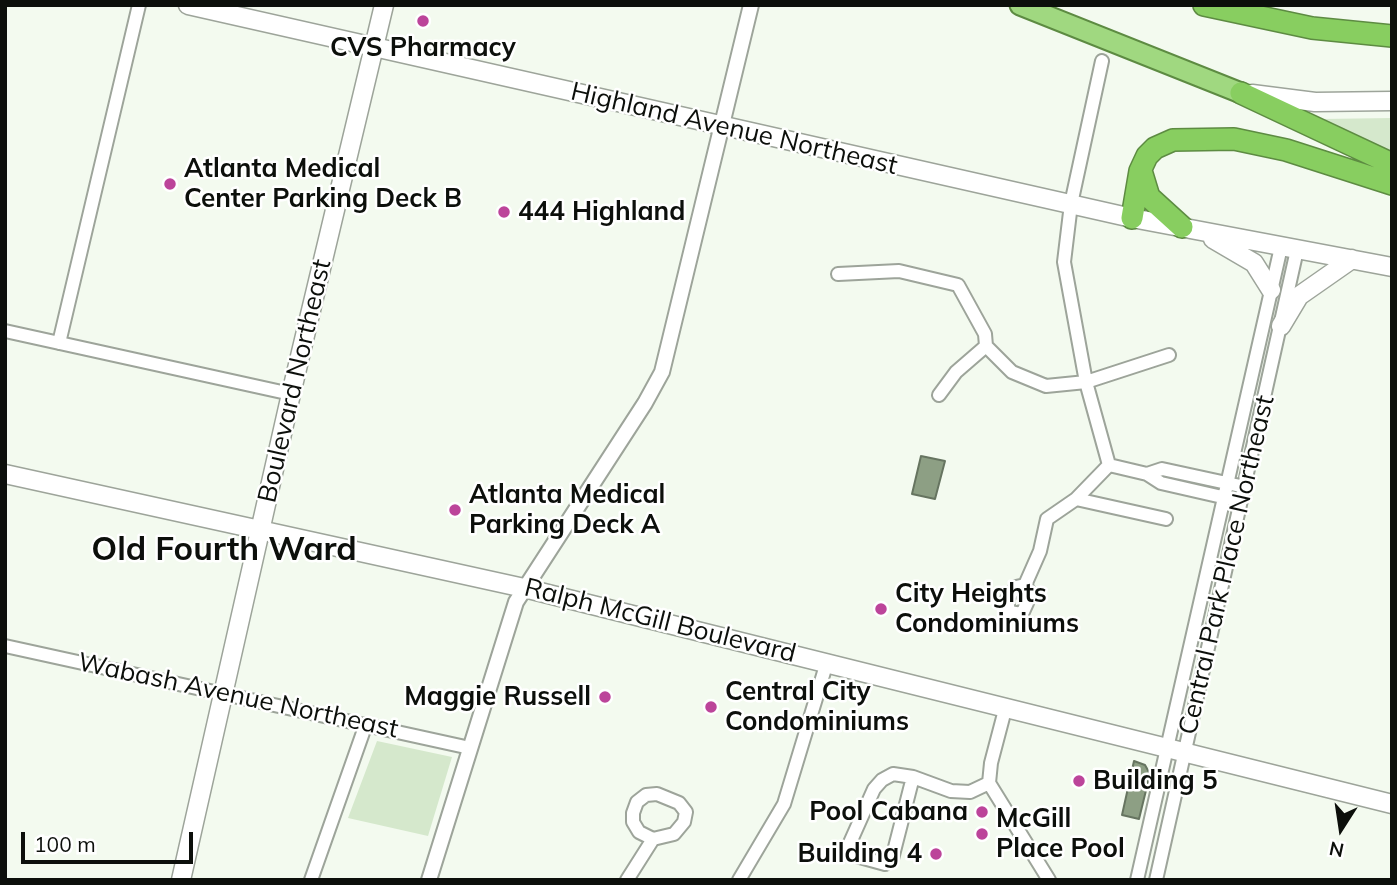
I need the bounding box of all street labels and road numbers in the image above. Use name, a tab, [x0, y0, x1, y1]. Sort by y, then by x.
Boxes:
street label: Highland Avenue Northeast	[568, 76, 900, 182]
street label: Boulevard Northeast	[252, 256, 338, 506]
street label: Central Park Place Northeast	[1173, 392, 1281, 738]
street label: Ralph McGill Boulevard	[521, 572, 799, 670]
street label: Wabash Avenue Northeast	[75, 647, 401, 745]

